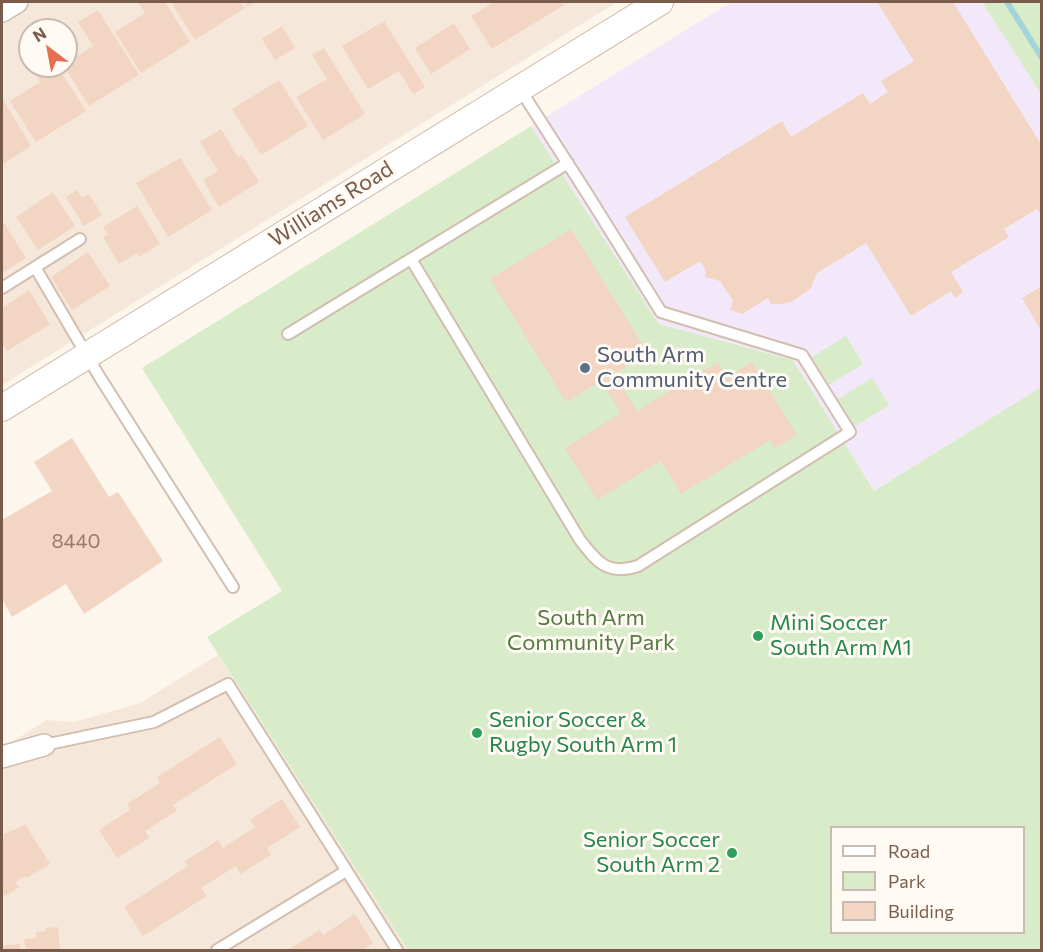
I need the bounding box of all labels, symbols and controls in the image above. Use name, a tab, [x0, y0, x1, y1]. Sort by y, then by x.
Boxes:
north arrow	[18, 18, 78, 78]
text: N	[29, 23, 49, 45]
street label: Williams Road	[264, 155, 398, 253]
place label: South Arm Community Centre	[597, 342, 787, 394]
marker: South Arm Community Centre	[578, 361, 592, 375]
house number: 8440	[51, 529, 101, 553]
park label: South Arm Community Park	[507, 605, 675, 656]
place label: Mini Soccer South Arm M1	[770, 610, 912, 662]
marker: Mini Soccer South Arm M1	[751, 629, 765, 643]
place label: Senior Soccer & Rugby South Arm 1	[489, 707, 677, 758]
marker: Senior Soccer & Rugby South Arm 1	[470, 726, 484, 740]
legend	[830, 826, 1025, 934]
place label: Senior Soccer South Arm 2	[583, 827, 720, 878]
text: Road	[888, 840, 930, 862]
marker: Senior Soccer South Arm 2	[725, 846, 739, 860]
text: Park	[888, 870, 926, 892]
text: Building	[888, 900, 954, 922]

